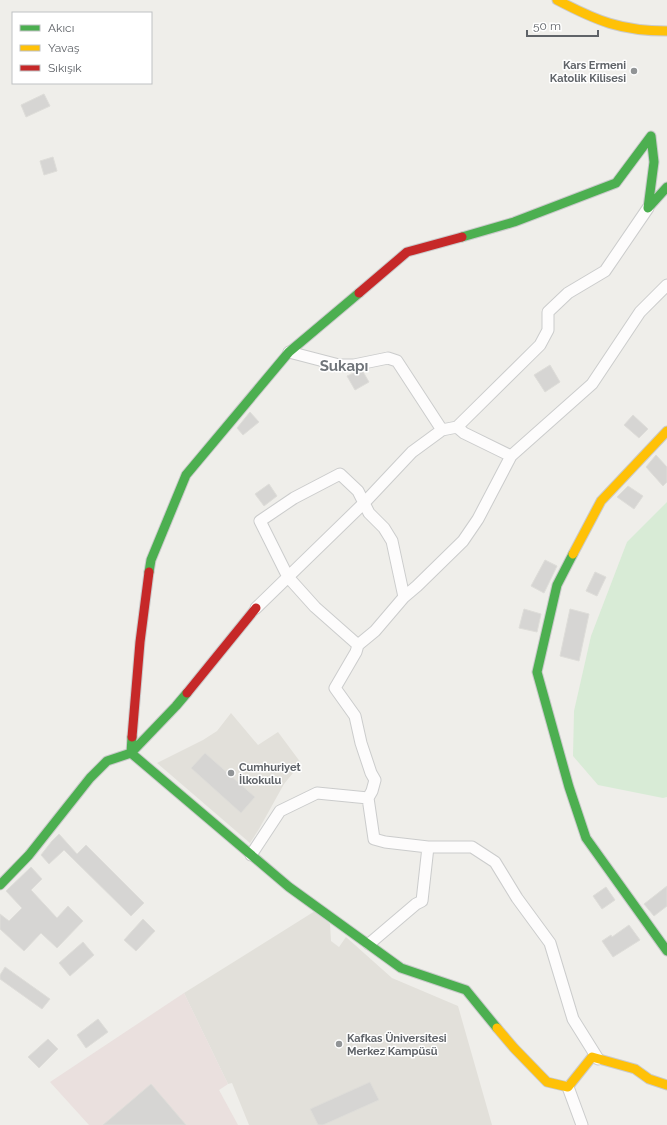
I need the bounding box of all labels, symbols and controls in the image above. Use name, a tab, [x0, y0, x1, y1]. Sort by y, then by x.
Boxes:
legend	[12, 12, 152, 84]
scale bar	[527, 12, 598, 38]
text: 50 m	[533, 19, 561, 33]
text: Akıcı	[48, 21, 74, 35]
text: Yavaş	[48, 41, 80, 55]
place label: Kars Ermeni Katolik Kilisesi	[550, 59, 626, 85]
text: Sıkışık	[48, 61, 82, 75]
marker: Kars Ermeni Katolik Kilisesi	[629, 66, 639, 76]
district label: Sukapı	[320, 357, 368, 375]
place label: Cumhuriyet İlkokulu	[239, 761, 301, 787]
marker: Cumhuriyet İlkokulu	[226, 768, 236, 778]
place label: Kafkas Üniversitesi Merkez Kampüsü	[347, 1031, 447, 1058]
marker: Kafkas Üniversitesi Merkez Kampüsü	[334, 1039, 344, 1049]

